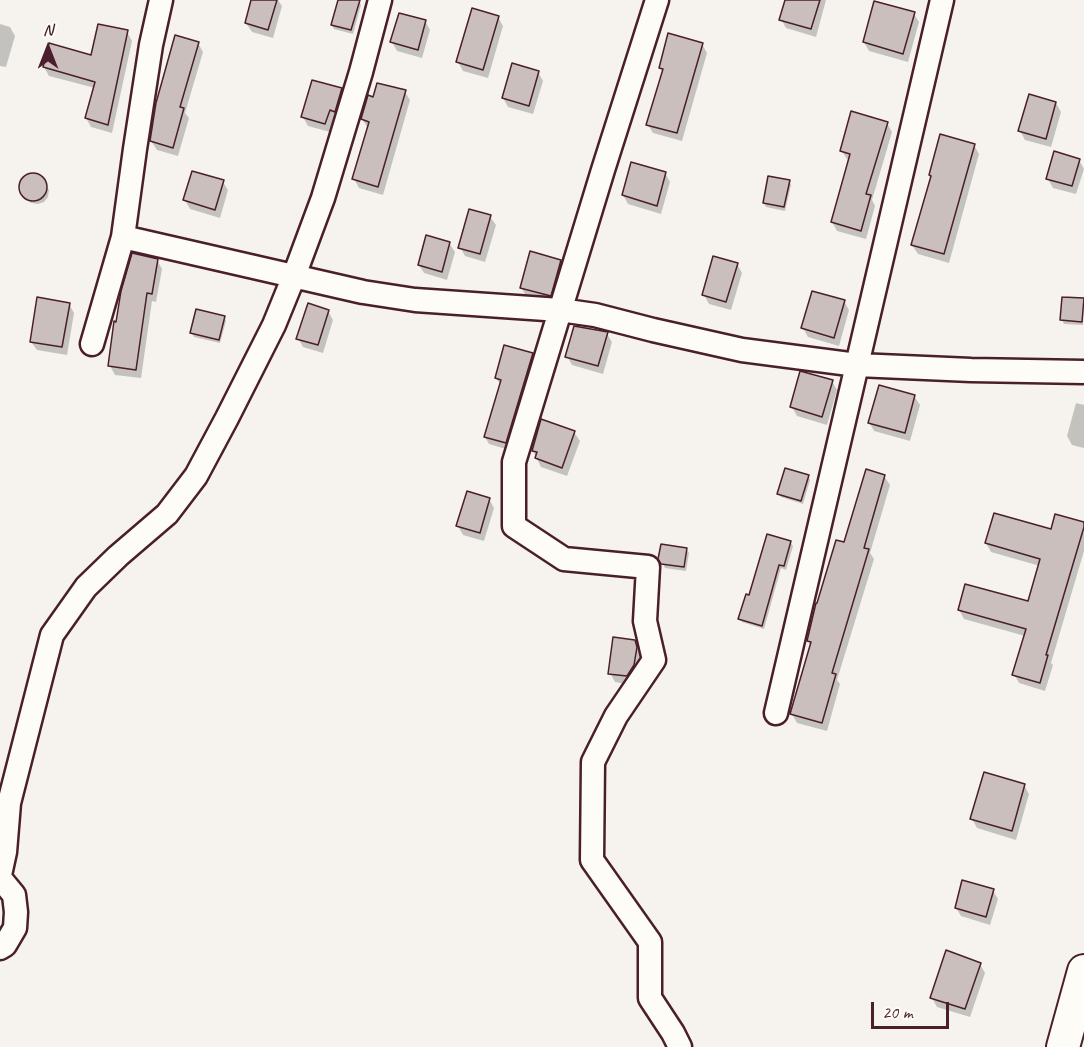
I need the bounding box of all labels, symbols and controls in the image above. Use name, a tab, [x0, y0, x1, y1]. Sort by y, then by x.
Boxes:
north arrow	[18, 18, 78, 78]
text: N	[43, 20, 53, 40]
scale bar	[874, 990, 952, 1028]
text: 20 m	[882, 1001, 913, 1023]

